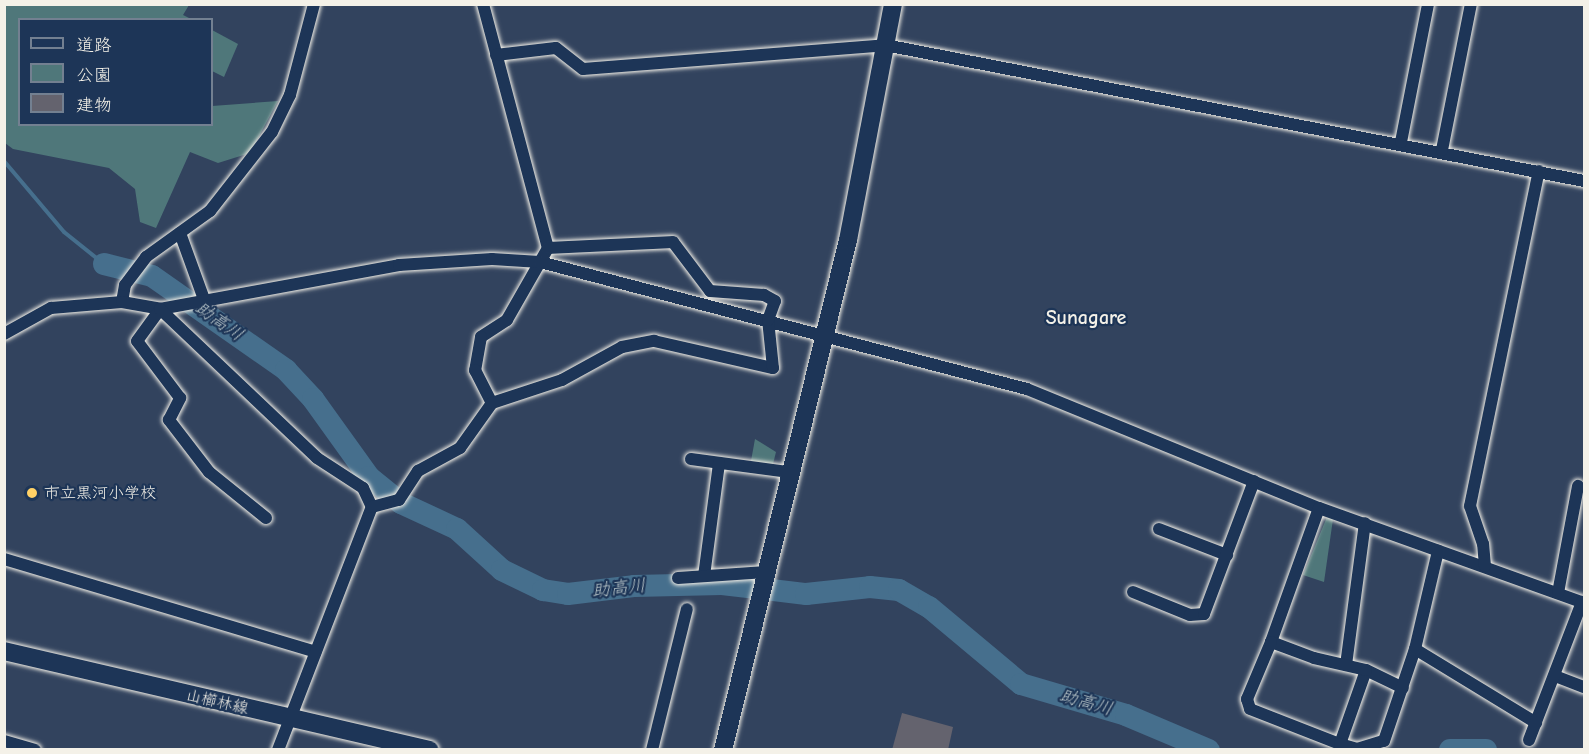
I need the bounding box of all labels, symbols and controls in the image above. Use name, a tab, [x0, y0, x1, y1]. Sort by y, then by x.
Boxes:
legend	[18, 18, 213, 126]
text: 道路	[76, 35, 112, 56]
text: 公園	[76, 65, 112, 86]
text: 建物	[76, 95, 112, 116]
water label: 助高川	[191, 298, 247, 346]
district label: Sunagare	[1046, 305, 1126, 329]
place label: 市立黒河小学校	[44, 483, 156, 503]
marker: 市立黒河小学校	[25, 486, 39, 500]
water label: 助高川	[591, 575, 647, 603]
street label: 山櫛林線	[184, 685, 250, 719]
water label: 助高川	[1057, 685, 1115, 721]

